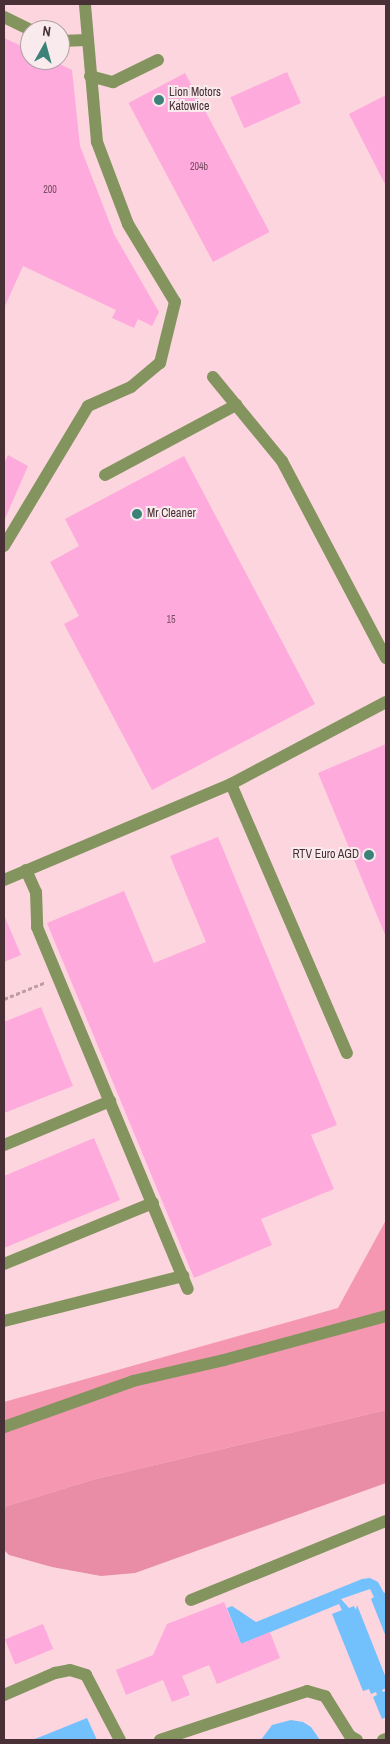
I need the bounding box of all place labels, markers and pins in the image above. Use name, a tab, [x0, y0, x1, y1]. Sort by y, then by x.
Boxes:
place label: Lion Motors Katowice	[169, 86, 221, 114]
marker: Lion Motors Katowice	[153, 94, 165, 106]
place label: Mr Cleaner	[147, 507, 196, 521]
marker: Mr Cleaner	[131, 508, 143, 520]
place label: RTV Euro AGD	[292, 848, 359, 862]
marker: RTV Euro AGD	[363, 849, 375, 861]

